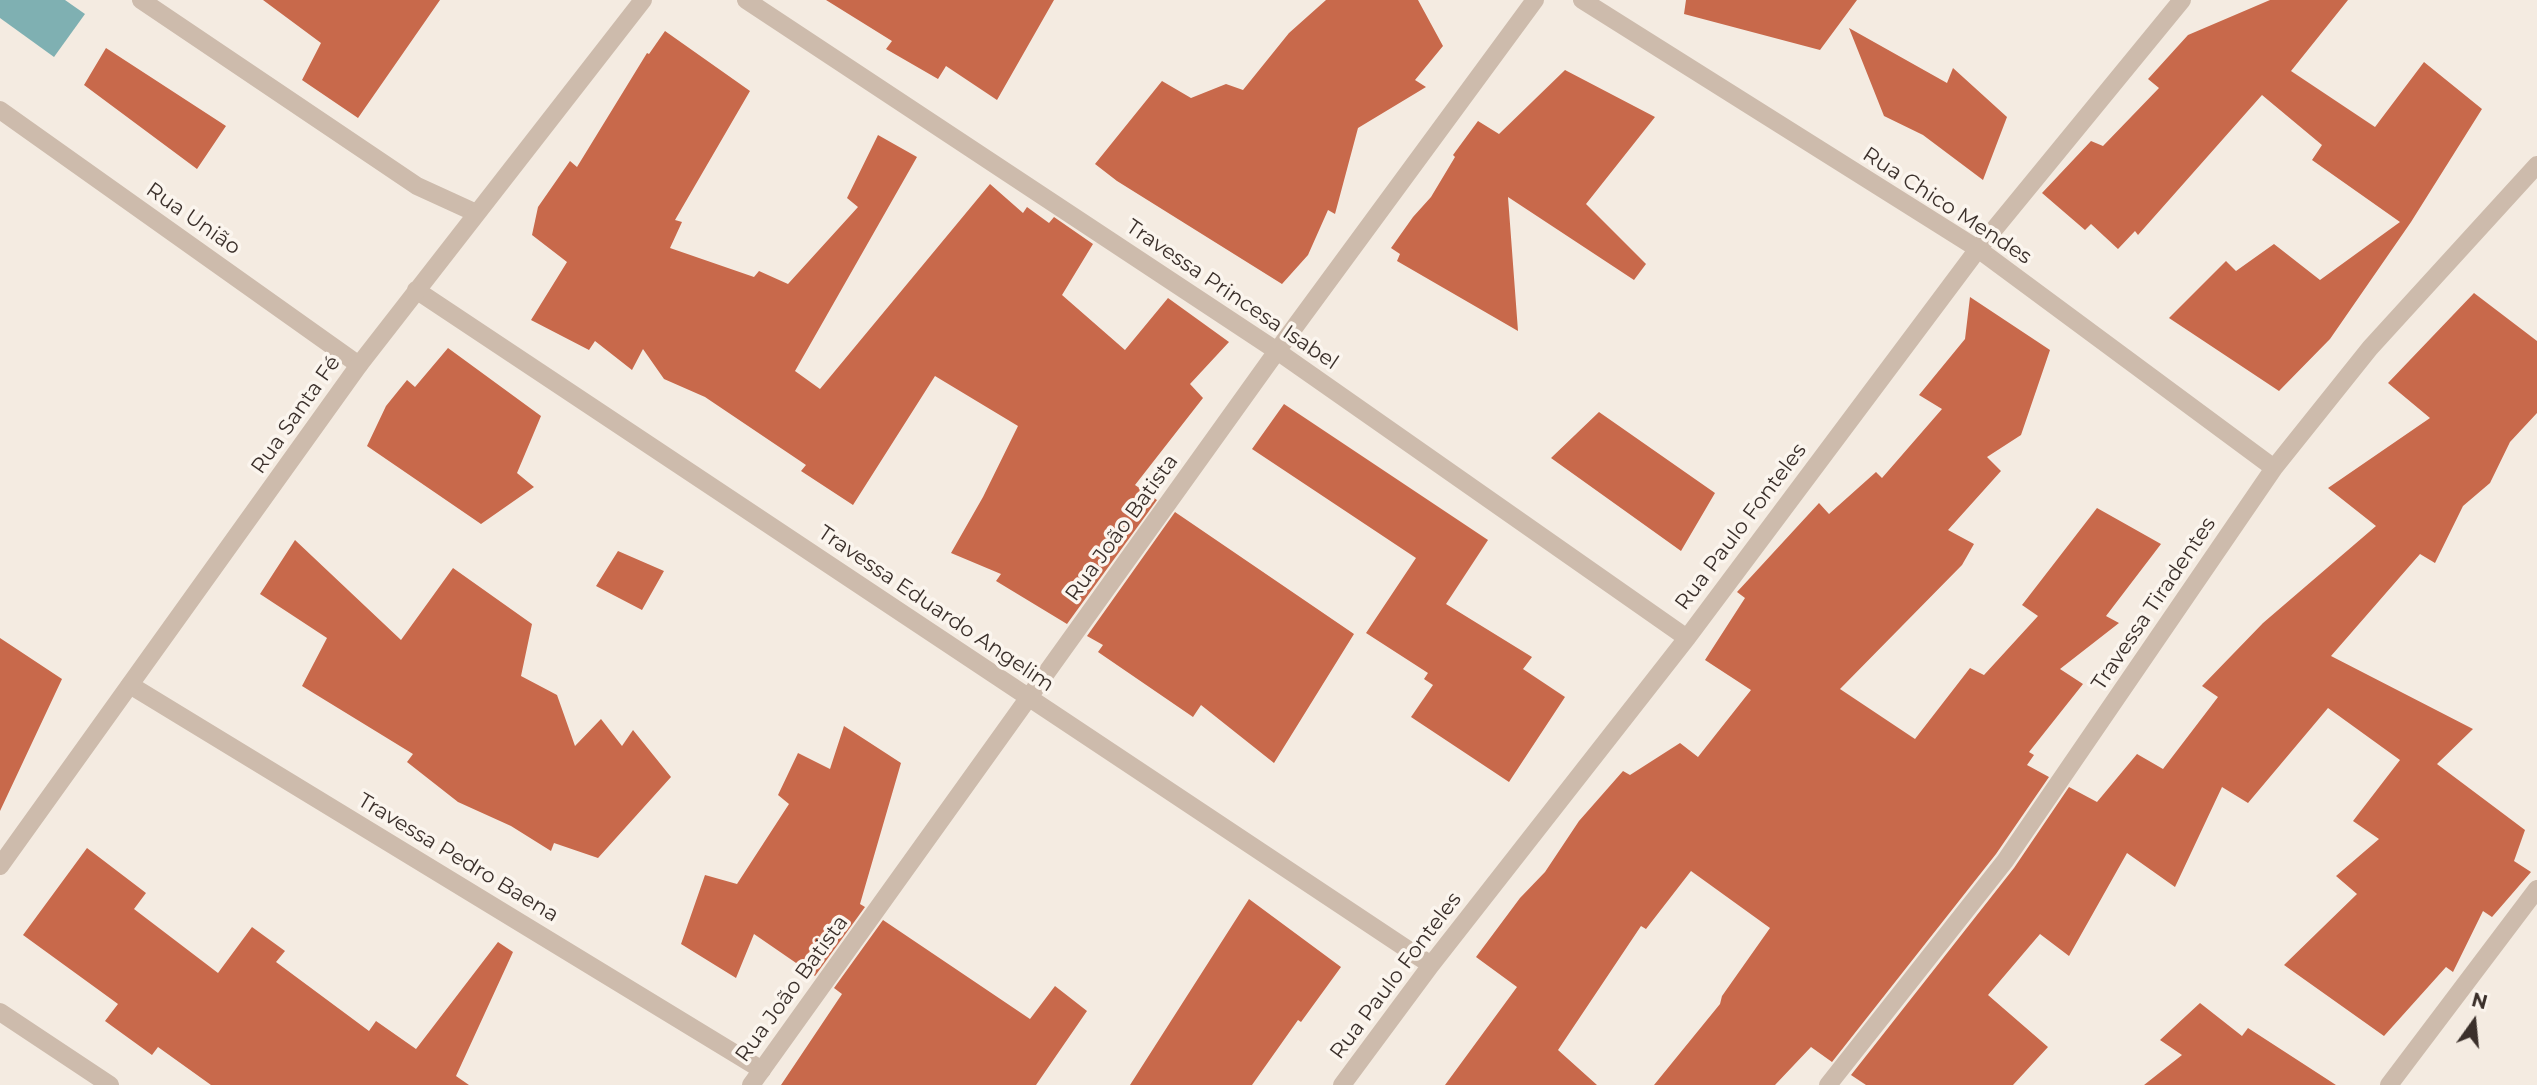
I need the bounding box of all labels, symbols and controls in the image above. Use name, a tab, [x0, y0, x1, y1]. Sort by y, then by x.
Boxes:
street label: Rua Chico Mendes	[1858, 142, 2036, 270]
street label: Rua União	[141, 177, 245, 261]
street label: Travessa Princesa Isabel	[1121, 215, 1343, 375]
street label: Rua Santa Fé	[246, 351, 346, 479]
street label: Rua Paulo Fonteles	[1670, 439, 1812, 615]
street label: Rua João Batista	[1060, 450, 1184, 606]
street label: Travessa Tiradentes	[2087, 513, 2221, 695]
street label: Travessa Eduardo Angelim	[813, 520, 1059, 698]
street label: Travessa Pedro Baena	[353, 788, 563, 928]
street label: Rua Paulo Fonteles	[1325, 888, 1467, 1064]
street label: Rua João Batista	[730, 911, 854, 1067]
north arrow	[2439, 987, 2509, 1057]
text: N	[2469, 988, 2490, 1014]

